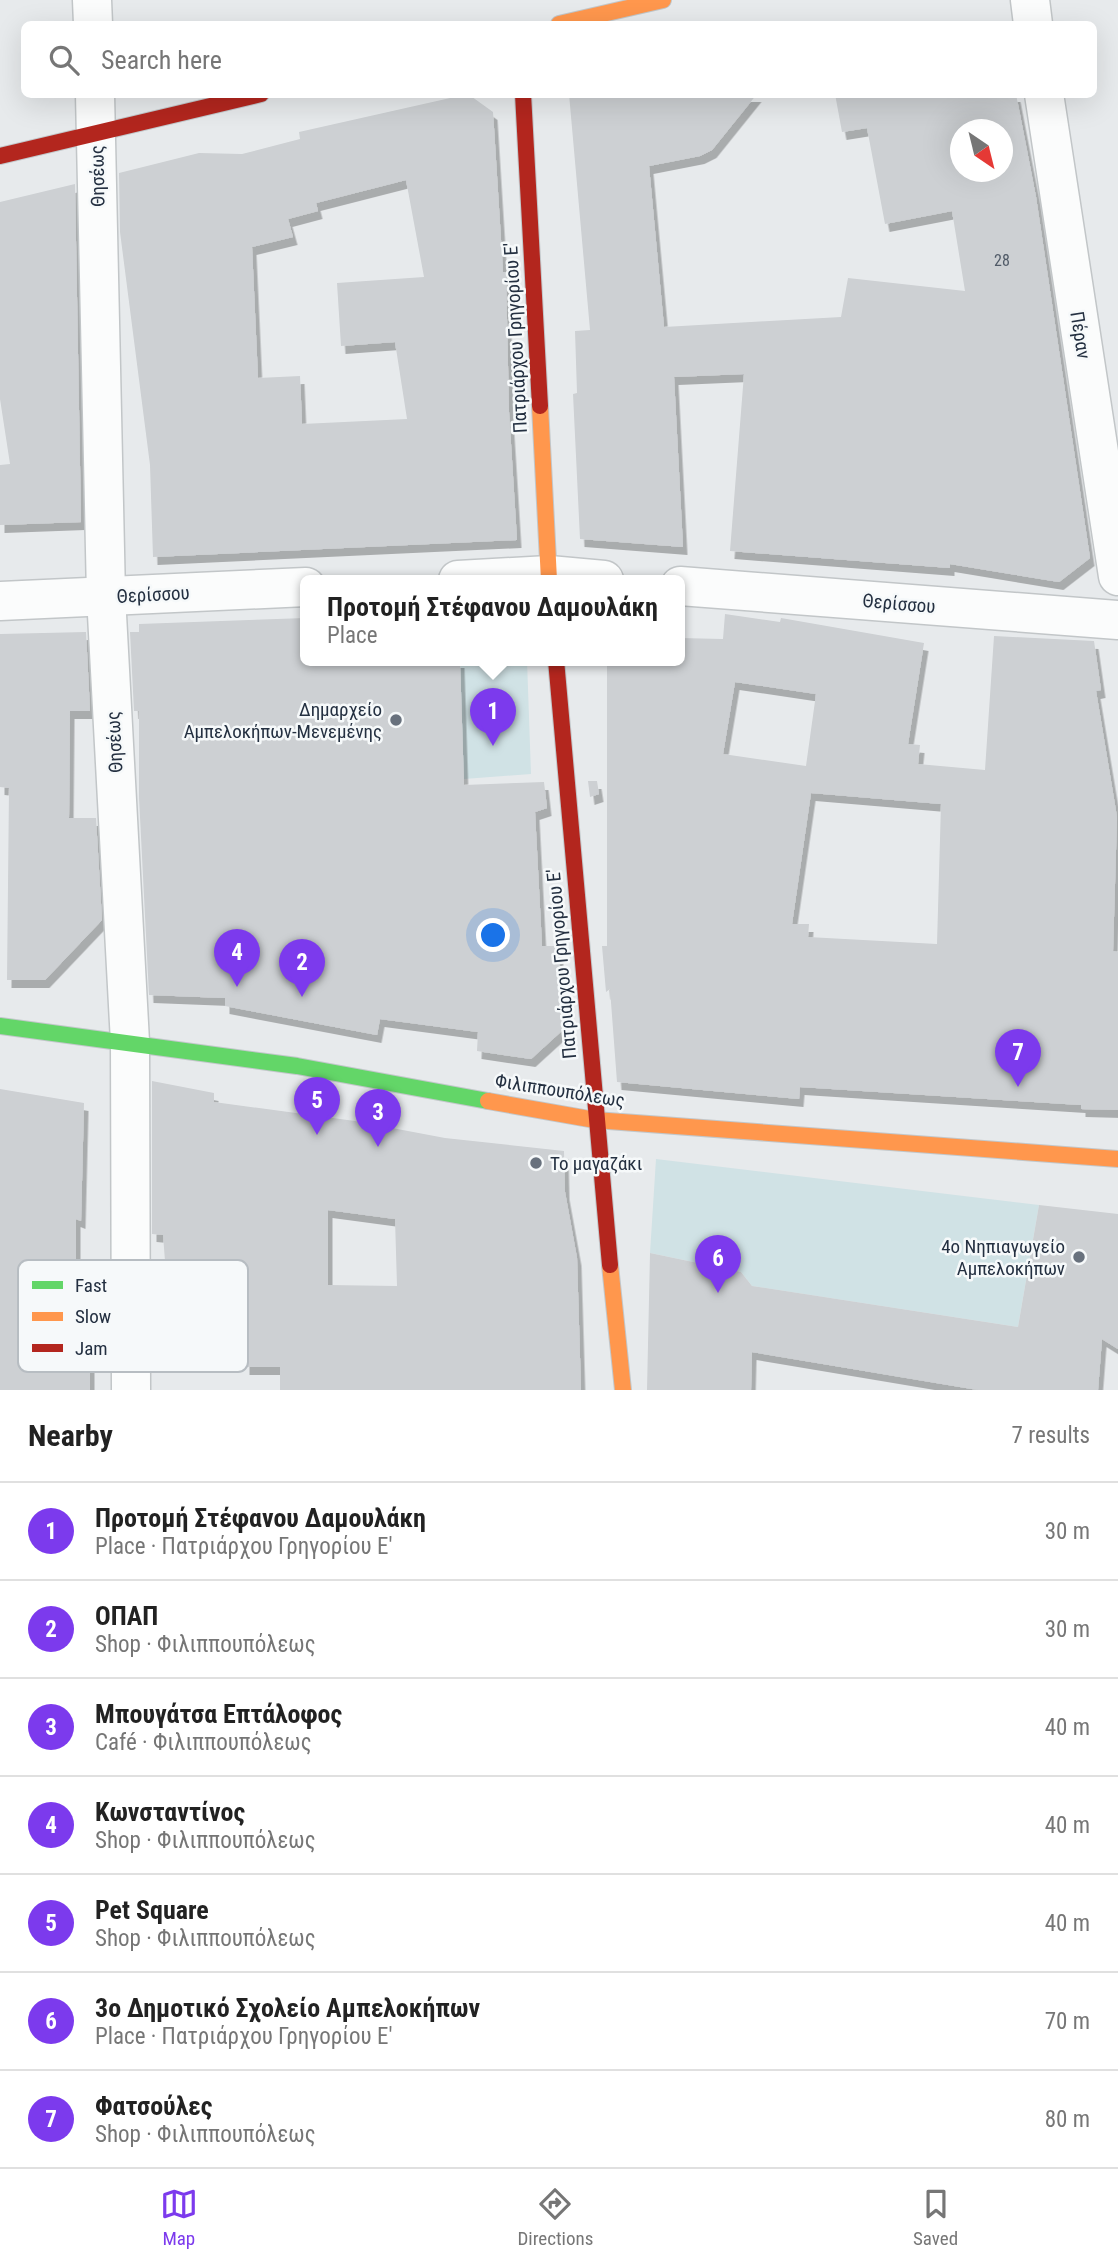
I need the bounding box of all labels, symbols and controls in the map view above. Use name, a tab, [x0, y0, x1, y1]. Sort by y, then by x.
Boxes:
search box	[21, 21, 1097, 98]
icon: search	[45, 41, 83, 79]
text: Search here	[101, 45, 222, 75]
north arrow	[950, 119, 1013, 182]
street label: Θησέως	[85, 145, 110, 207]
street label: Πατριάρχου Γρηγορίου Ε'	[499, 242, 532, 434]
house number: 28	[994, 251, 1010, 270]
street label: Πέραν	[1065, 310, 1096, 360]
popup	[300, 575, 685, 666]
street label: Θερίσσου	[116, 581, 190, 608]
street label: Θερίσσου	[862, 589, 936, 618]
text: Προτομή Στέφανου Δαμουλάκη	[327, 592, 658, 622]
text: Place	[327, 622, 377, 649]
pin: 1	[470, 688, 516, 746]
place label: Δημαρχείο Αμπελοκήπων-Μενεμένης	[184, 698, 382, 743]
street label: Θησέως	[101, 711, 128, 773]
marker: Δημαρχείο Αμπελοκήπων-Μενεμένης	[388, 712, 404, 728]
street label: Πατριάρχου Γρηγορίου Ε'	[542, 868, 581, 1060]
your location	[476, 918, 510, 952]
pin: 4	[214, 929, 260, 987]
pin: 2	[279, 939, 325, 997]
pin: 7	[995, 1029, 1041, 1087]
street label: Φιλιππουπόλεως	[493, 1069, 626, 1112]
pin: 5	[294, 1077, 340, 1135]
pin: 3	[355, 1089, 401, 1147]
place label: Το μαγαζάκι	[550, 1152, 642, 1175]
marker: Το μαγαζάκι	[528, 1155, 544, 1171]
pin: 6	[695, 1235, 741, 1293]
place label: 4ο Νηπιαγωγείο Αμπελοκήπων	[941, 1235, 1065, 1280]
marker: 4ο Νηπιαγωγείο Αμπελοκήπων	[1071, 1249, 1087, 1265]
legend	[18, 1260, 248, 1372]
text: Fast	[75, 1274, 107, 1297]
text: Slow	[75, 1305, 111, 1328]
text: Jam	[75, 1337, 108, 1360]
text: Nearby	[28, 1418, 113, 1453]
text: 7 results	[1012, 1422, 1090, 1449]
text: Προτομή Στέφανου Δαμουλάκη	[95, 1503, 426, 1533]
text: 1	[45, 1518, 57, 1545]
text: 30 m	[1045, 1518, 1090, 1545]
text: Place · Πατριάρχου Γρηγορίου Ε'	[95, 1533, 392, 1560]
text: ΟΠΑΠ	[95, 1601, 158, 1631]
text: 2	[45, 1616, 57, 1643]
text: 30 m	[1045, 1616, 1090, 1643]
text: Shop · Φιλιππουπόλεως	[95, 1631, 316, 1658]
text: Μπουγάτσα Επτάλοφος	[95, 1699, 342, 1729]
text: 3	[45, 1714, 57, 1741]
text: 40 m	[1045, 1714, 1090, 1741]
text: Café · Φιλιππουπόλεως	[95, 1729, 312, 1756]
text: Κωνσταντίνος	[95, 1797, 245, 1827]
text: 4	[45, 1812, 57, 1839]
text: 40 m	[1045, 1812, 1090, 1839]
text: Shop · Φιλιππουπόλεως	[95, 1827, 316, 1854]
text: Pet Square	[95, 1895, 209, 1925]
text: 5	[45, 1910, 57, 1937]
text: 40 m	[1045, 1910, 1090, 1937]
text: Shop · Φιλιππουπόλεως	[95, 1925, 316, 1952]
text: 3ο Δημοτικό Σχολείο Αμπελοκήπων	[95, 1993, 480, 2023]
text: 6	[45, 2008, 57, 2035]
text: 70 m	[1045, 2008, 1090, 2035]
text: Place · Πατριάρχου Γρηγορίου Ε'	[95, 2023, 392, 2050]
text: Φατσούλες	[95, 2091, 213, 2121]
text: 7	[45, 2106, 57, 2133]
text: 80 m	[1045, 2106, 1090, 2133]
text: Shop · Φιλιππουπόλεως	[95, 2121, 316, 2148]
tab: Map	[160, 2185, 198, 2250]
tab: Directions	[517, 2185, 593, 2250]
tab: Saved	[913, 2185, 958, 2250]

